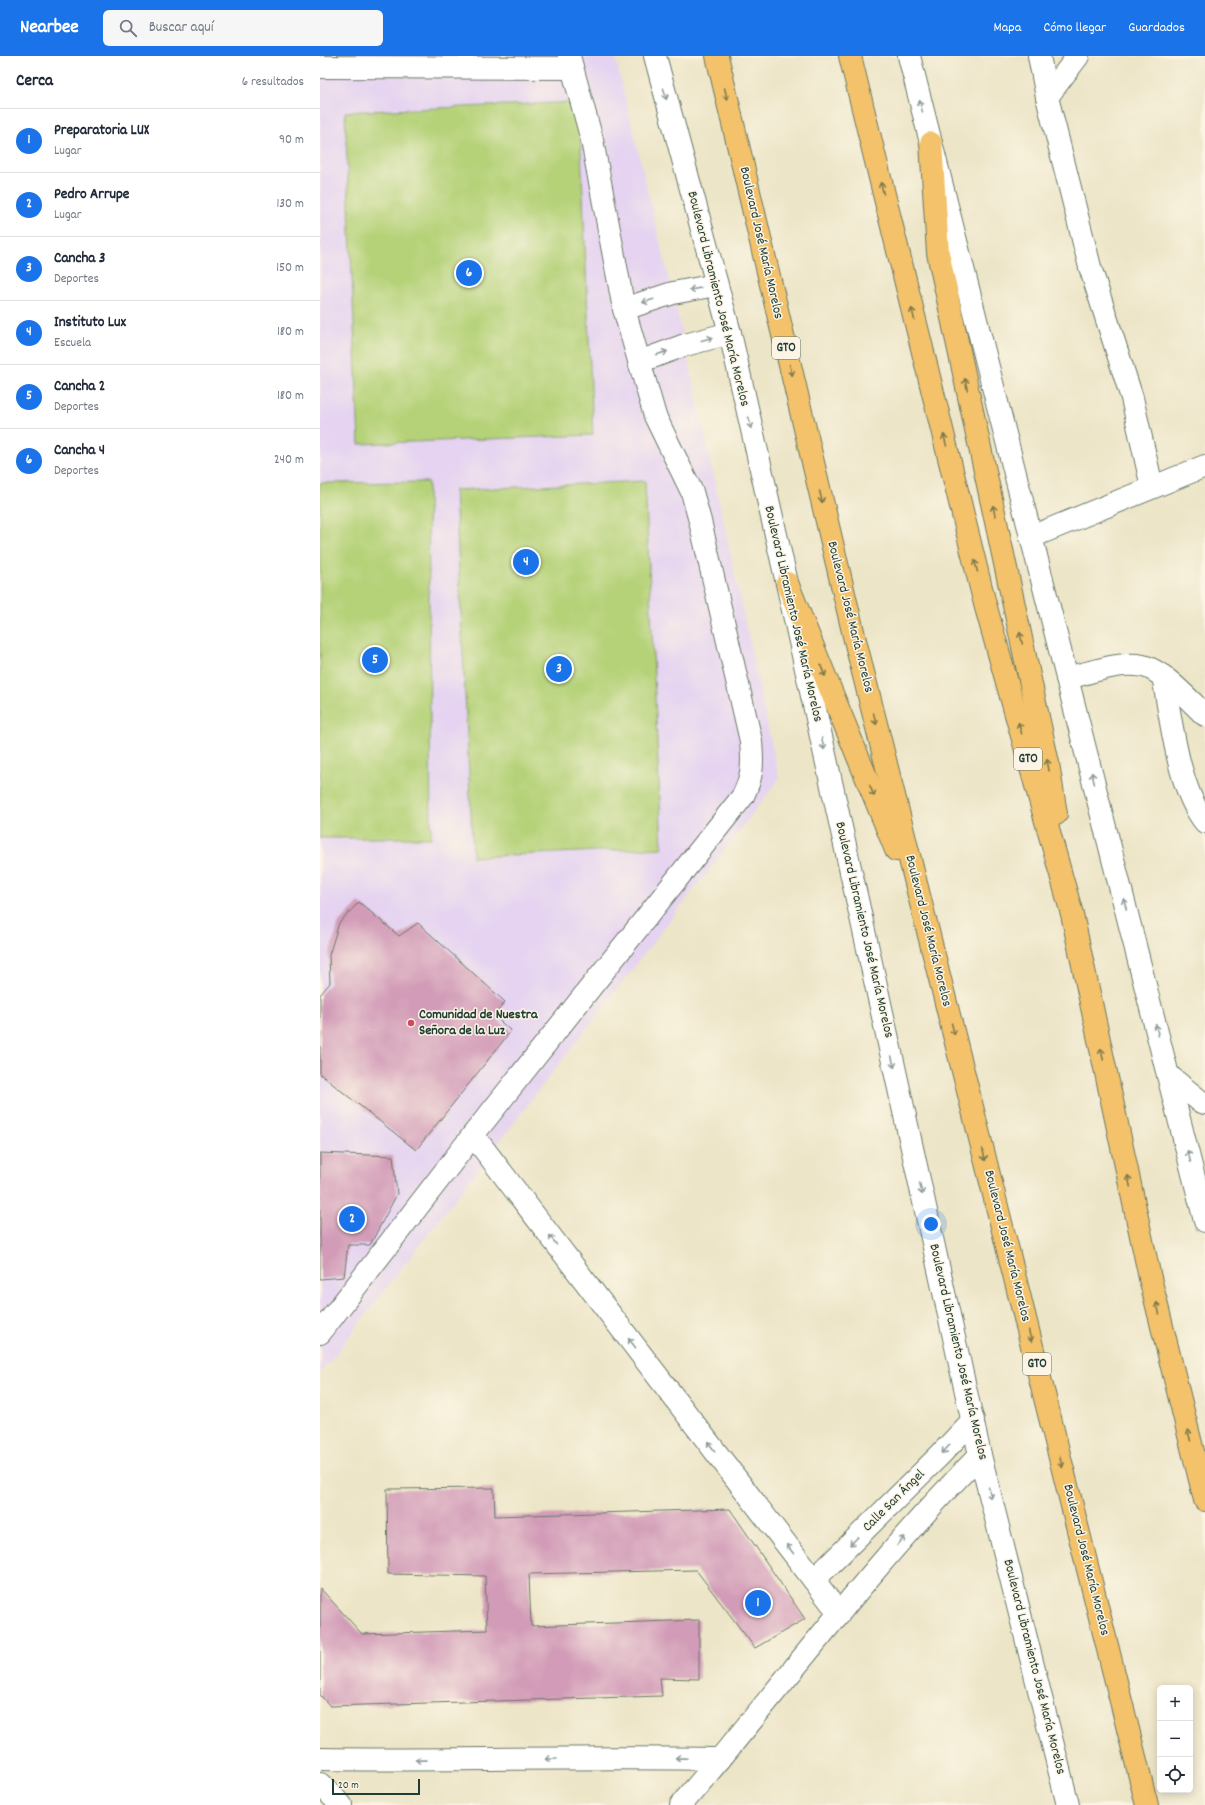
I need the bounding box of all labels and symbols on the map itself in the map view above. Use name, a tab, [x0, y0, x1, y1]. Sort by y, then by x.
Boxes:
one-way arrow	[662, 87, 669, 100]
one-way arrow	[722, 87, 730, 100]
one-way arrow	[917, 99, 925, 112]
street label: Boulevard José María Morelos	[734, 165, 788, 321]
one-way arrow	[878, 181, 886, 194]
street label: Boulevard Libramiento José María Morelos	[682, 189, 754, 409]
pin: 6	[456, 258, 482, 288]
one-way arrow	[688, 285, 701, 293]
one-way arrow	[642, 298, 655, 305]
one-way arrow	[909, 308, 917, 321]
one-way arrow	[701, 335, 714, 342]
road number: GTO	[772, 337, 800, 359]
one-way arrow	[656, 349, 668, 357]
one-way arrow	[788, 364, 795, 377]
one-way arrow	[962, 378, 970, 391]
one-way arrow	[747, 416, 755, 429]
one-way arrow	[940, 434, 948, 447]
one-way arrow	[818, 490, 825, 503]
street label: Boulevard Libramiento José María Morelos	[758, 504, 828, 724]
one-way arrow	[989, 505, 997, 518]
street label: Boulevard José María Morelos	[821, 539, 879, 695]
pin: 4	[513, 547, 539, 577]
one-way arrow	[971, 560, 979, 573]
one-way arrow	[1017, 632, 1025, 645]
pin: 5	[362, 645, 388, 675]
pin: 3	[546, 654, 572, 684]
one-way arrow	[820, 664, 827, 676]
one-way arrow	[871, 712, 879, 725]
one-way arrow	[1016, 722, 1023, 735]
one-way arrow	[819, 737, 827, 750]
road number: GTO	[1014, 748, 1042, 770]
one-way arrow	[1044, 759, 1052, 772]
one-way arrow	[1088, 772, 1096, 785]
one-way arrow	[869, 784, 876, 796]
street label: Boulevard Libramiento José María Morelos	[829, 820, 899, 1040]
street label: Boulevard José María Morelos	[899, 853, 957, 1009]
one-way arrow	[1120, 898, 1128, 911]
place label: Comunidad de Nuestra Señora de la Luz	[419, 1005, 539, 1041]
marker: Comunidad de Nuestra Señora de la Luz	[406, 1018, 416, 1028]
one-way arrow	[949, 1023, 957, 1036]
one-way arrow	[1152, 1024, 1160, 1037]
one-way arrow	[1097, 1048, 1105, 1061]
one-way arrow	[890, 1055, 898, 1068]
one-way arrow	[981, 1149, 989, 1162]
one-way arrow	[1184, 1150, 1192, 1163]
street label: Boulevard José María Morelos	[978, 1168, 1036, 1324]
one-way arrow	[1125, 1175, 1133, 1188]
one-way arrow	[918, 1182, 926, 1195]
pin: 2	[339, 1204, 365, 1234]
your location	[921, 1214, 941, 1234]
one-way arrow	[549, 1234, 557, 1245]
street label: Boulevard Libramiento José María Morelos	[923, 1242, 993, 1462]
one-way arrow	[1154, 1302, 1161, 1315]
one-way arrow	[1026, 1329, 1034, 1342]
one-way arrow	[628, 1338, 636, 1349]
road number: GTO	[1023, 1353, 1051, 1375]
one-way arrow	[1185, 1428, 1192, 1441]
one-way arrow	[707, 1441, 715, 1452]
one-way arrow	[942, 1444, 951, 1454]
one-way arrow	[1058, 1455, 1065, 1468]
street label: Calle San Ángel	[858, 1465, 930, 1537]
street label: Boulevard José María Morelos	[1057, 1482, 1115, 1638]
one-way arrow	[987, 1486, 994, 1499]
one-way arrow	[849, 1536, 859, 1545]
one-way arrow	[897, 1536, 906, 1547]
one-way arrow	[786, 1544, 795, 1555]
street label: Boulevard Libramiento José María Morelos	[998, 1557, 1070, 1777]
pin: 1	[745, 1588, 771, 1618]
one-way arrow	[675, 1754, 688, 1762]
one-way arrow	[545, 1755, 558, 1762]
one-way arrow	[415, 1756, 428, 1764]
scale bar	[332, 1777, 420, 1796]

